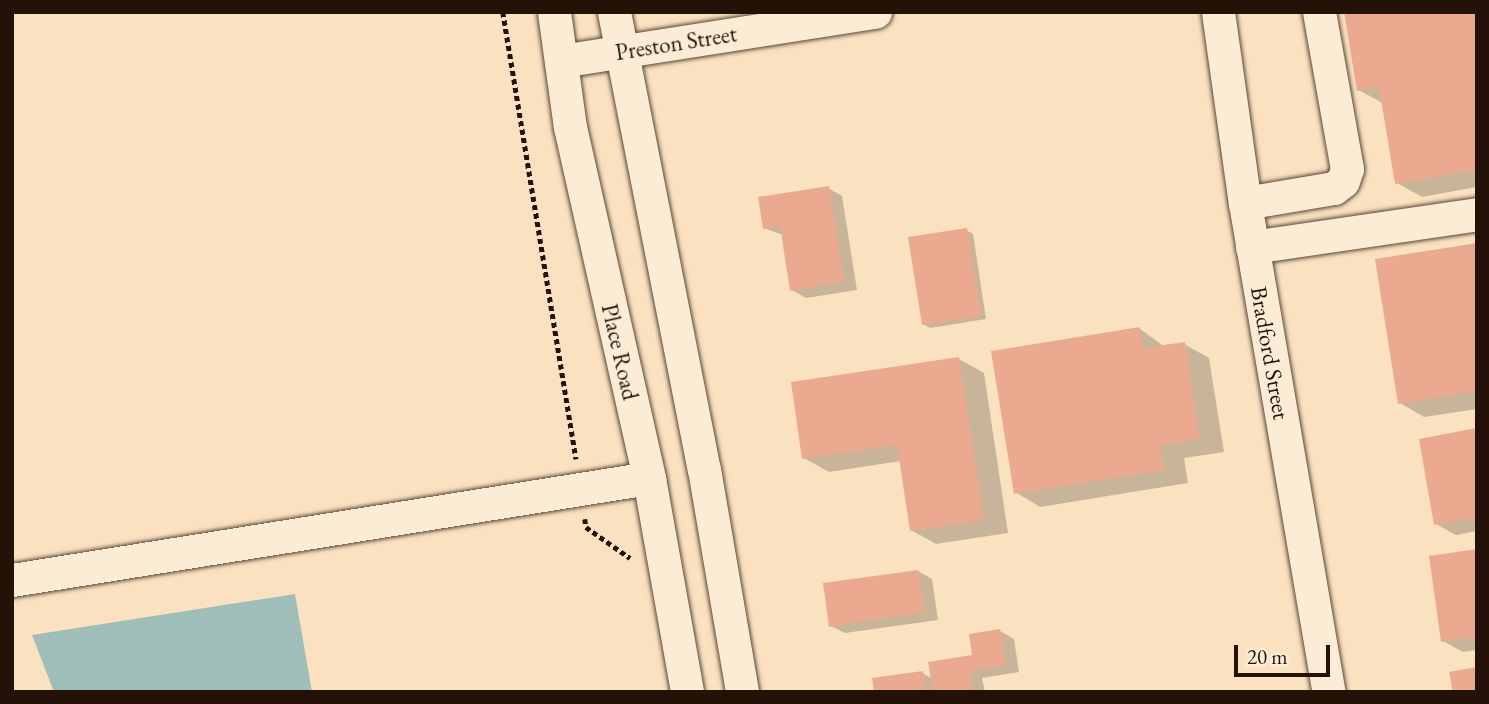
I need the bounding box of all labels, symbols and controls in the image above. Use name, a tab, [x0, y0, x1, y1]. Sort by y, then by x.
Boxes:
street label: Preston Street	[613, 20, 739, 66]
street label: Bradford Street	[1245, 284, 1295, 422]
street label: Place Road	[596, 301, 644, 403]
scale bar	[1237, 630, 1333, 674]
text: 20 m	[1247, 643, 1288, 670]

